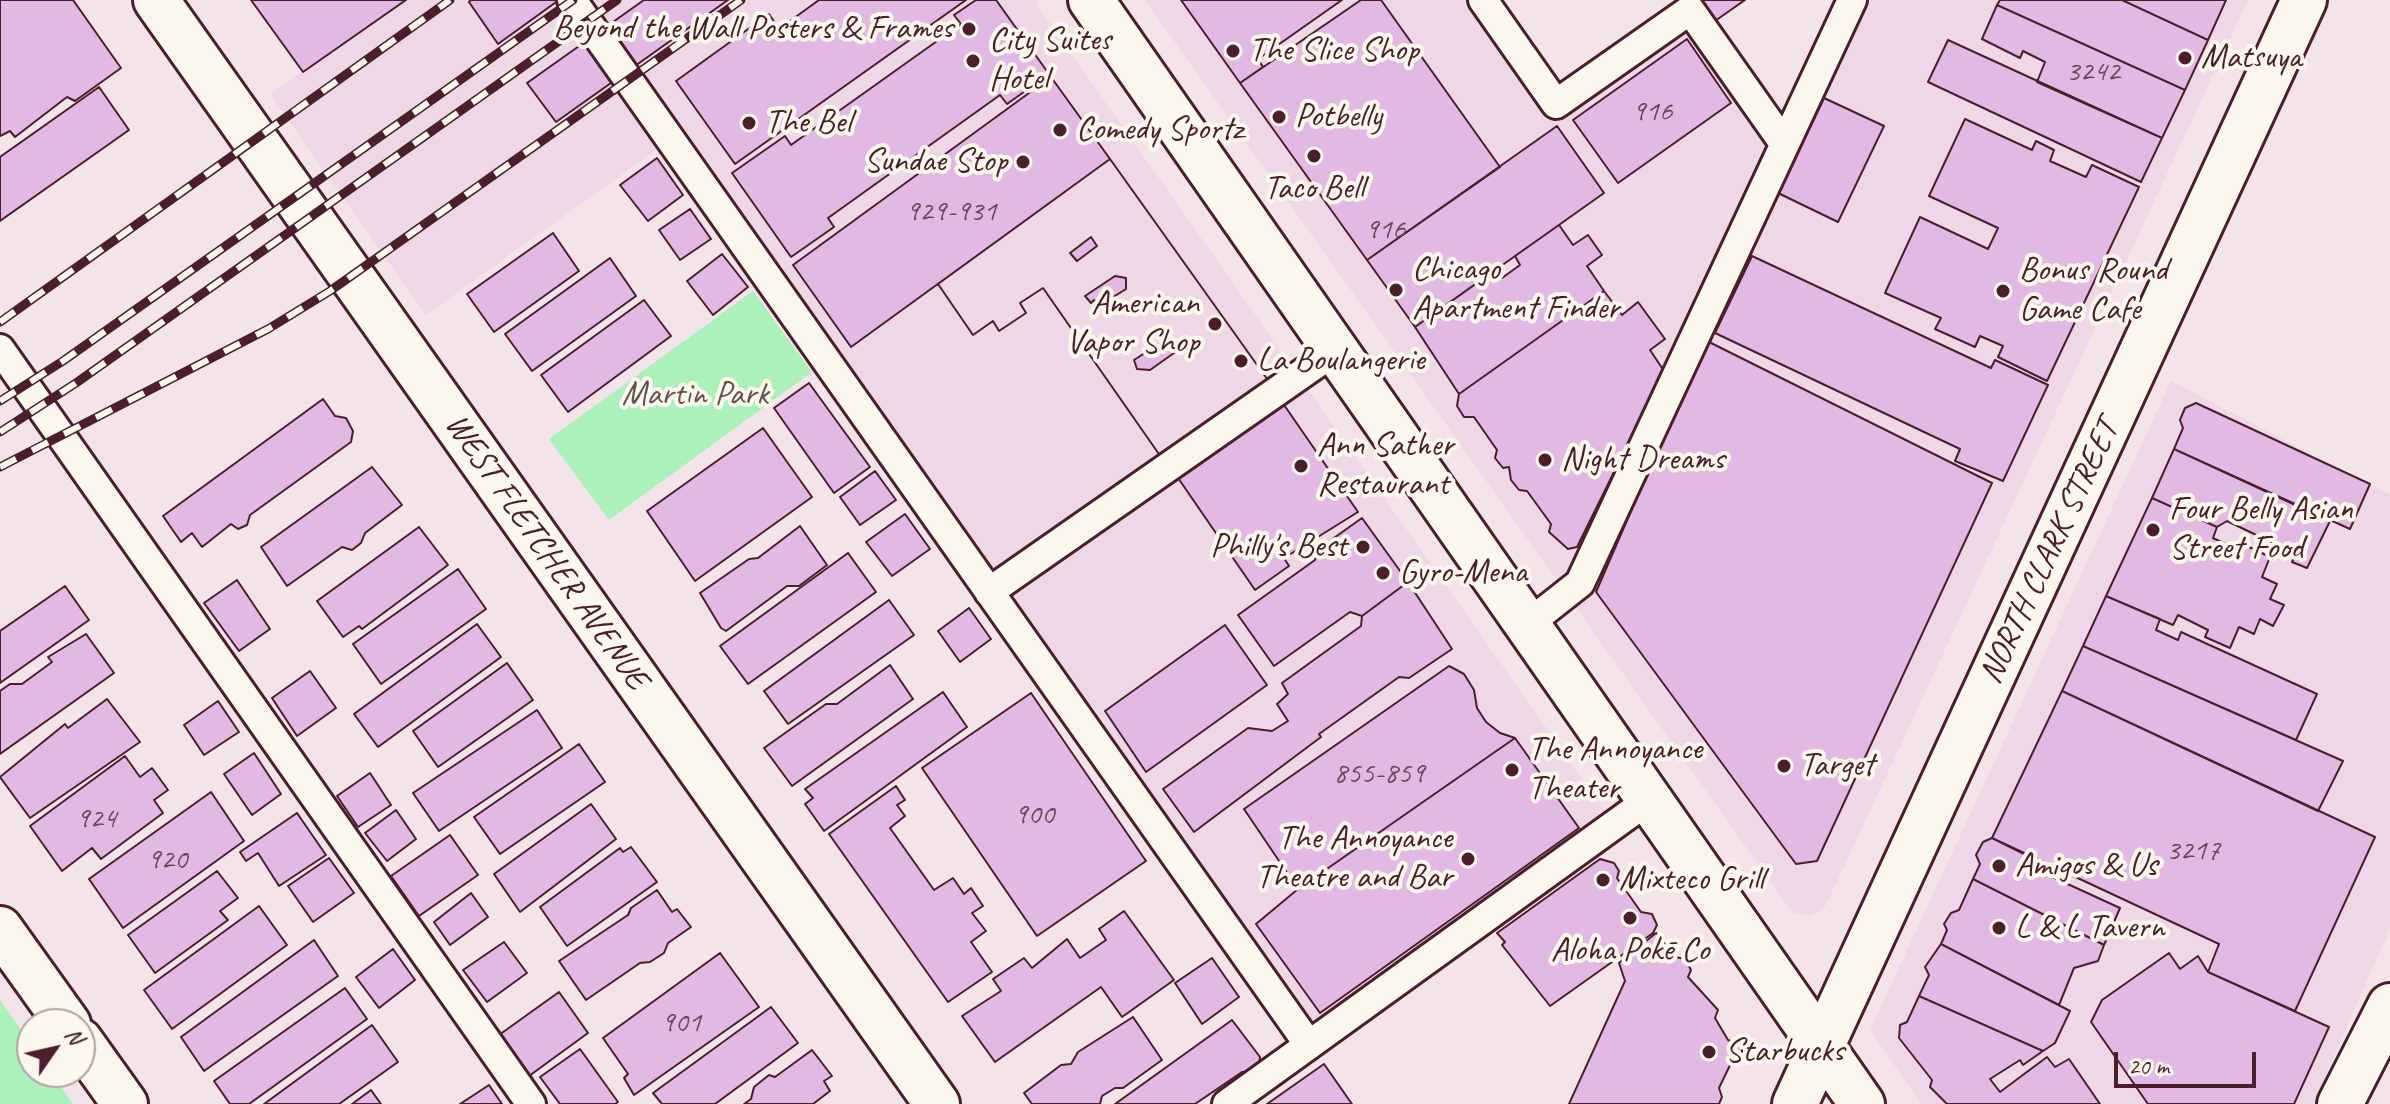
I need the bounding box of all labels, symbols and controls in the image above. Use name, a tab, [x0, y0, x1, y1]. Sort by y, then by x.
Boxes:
place label: Beyond the Wall Posters & Frames	[553, 9, 953, 49]
marker: Beyond the Wall Posters & Frames	[960, 20, 978, 38]
place label: City Suites Hotel	[989, 21, 1111, 100]
place label: The Slice Shop	[1249, 31, 1419, 71]
place label: Matsuya	[2201, 38, 2301, 78]
marker: The Slice Shop	[1224, 42, 1242, 60]
marker: Matsuya	[2176, 49, 2194, 67]
marker: City Suites Hotel	[964, 52, 982, 70]
house number: 3242	[2066, 54, 2120, 90]
house number: 916	[1632, 94, 1672, 130]
place label: Potbelly	[1295, 97, 1382, 137]
place label: The Bel	[765, 103, 851, 143]
marker: Potbelly	[1270, 108, 1288, 126]
place label: Comedy Sportz	[1076, 110, 1243, 150]
marker: The Bel	[740, 114, 758, 132]
marker: Comedy Sportz	[1051, 121, 1069, 139]
place label: Sundae Stop	[864, 142, 1007, 182]
marker: Taco Bell	[1305, 147, 1323, 165]
marker: Sundae Stop	[1014, 153, 1032, 171]
place label: Taco Bell	[1264, 169, 1364, 209]
house number: 929-931	[906, 194, 996, 230]
house number: 916	[1365, 212, 1405, 248]
place label: Chicago Apartment Finder	[1412, 250, 1619, 330]
place label: Bonus Round Game Cafe	[2019, 251, 2168, 330]
marker: Chicago Apartment Finder	[1387, 281, 1405, 299]
marker: Bonus Round Game Cafe	[1994, 282, 2012, 300]
place label: American Vapor Shop	[1066, 284, 1199, 364]
marker: American Vapor Shop	[1206, 315, 1224, 333]
place label: La Boulangerie	[1257, 341, 1425, 381]
marker: La Boulangerie	[1232, 352, 1250, 370]
park label: Martin Park	[622, 375, 768, 415]
street label: WEST FLETCHER AVENUE	[435, 406, 657, 698]
street label: NORTH CLARK STREET	[1971, 414, 2129, 690]
place label: Ann Sather Restaurant	[1317, 426, 1454, 506]
place label: Night Dreams	[1561, 440, 1725, 480]
marker: Night Dreams	[1536, 451, 1554, 469]
marker: Ann Sather Restaurant	[1292, 457, 1310, 475]
place label: Four Belly Asian Street Food	[2169, 490, 2353, 570]
marker: Four Belly Asian Street Food	[2144, 521, 2162, 539]
place label: Philly's Best	[1210, 527, 1347, 567]
marker: Philly's Best	[1354, 538, 1372, 556]
place label: Gyro-Mena	[1399, 553, 1527, 593]
marker: Gyro-Mena	[1374, 564, 1392, 582]
place label: The Annoyance Theater	[1528, 730, 1702, 810]
place label: Target	[1800, 746, 1874, 786]
house number: 855-859	[1334, 756, 1424, 792]
marker: Target	[1775, 757, 1793, 775]
marker: The Annoyance Theater	[1503, 761, 1521, 779]
house number: 900	[1014, 797, 1054, 833]
house number: 924	[76, 801, 116, 837]
place label: The Annoyance Theatre and Bar	[1256, 819, 1452, 898]
house number: 3217	[2166, 833, 2220, 869]
house number: 920	[147, 842, 187, 878]
place label: Amigos & Us	[2015, 846, 2157, 886]
marker: The Annoyance Theatre and Bar	[1459, 850, 1477, 868]
marker: Amigos & Us	[1990, 857, 2008, 875]
place label: Mixteco Grill	[1619, 860, 1764, 900]
marker: Mixteco Grill	[1594, 871, 1612, 889]
place label: L & L Tavern	[2015, 908, 2164, 948]
marker: Aloha Pokē Co	[1621, 909, 1639, 927]
marker: L & L Tavern	[1990, 919, 2008, 937]
place label: Aloha Pokē Co	[1551, 931, 1709, 971]
house number: 901	[661, 1005, 701, 1041]
north arrow	[16, 1008, 96, 1088]
text: N	[59, 1022, 90, 1049]
place label: Starbucks	[1725, 1032, 1844, 1072]
scale bar	[2118, 1036, 2260, 1086]
marker: Starbucks	[1700, 1043, 1718, 1061]
text: 20 m	[2128, 1051, 2169, 1081]

